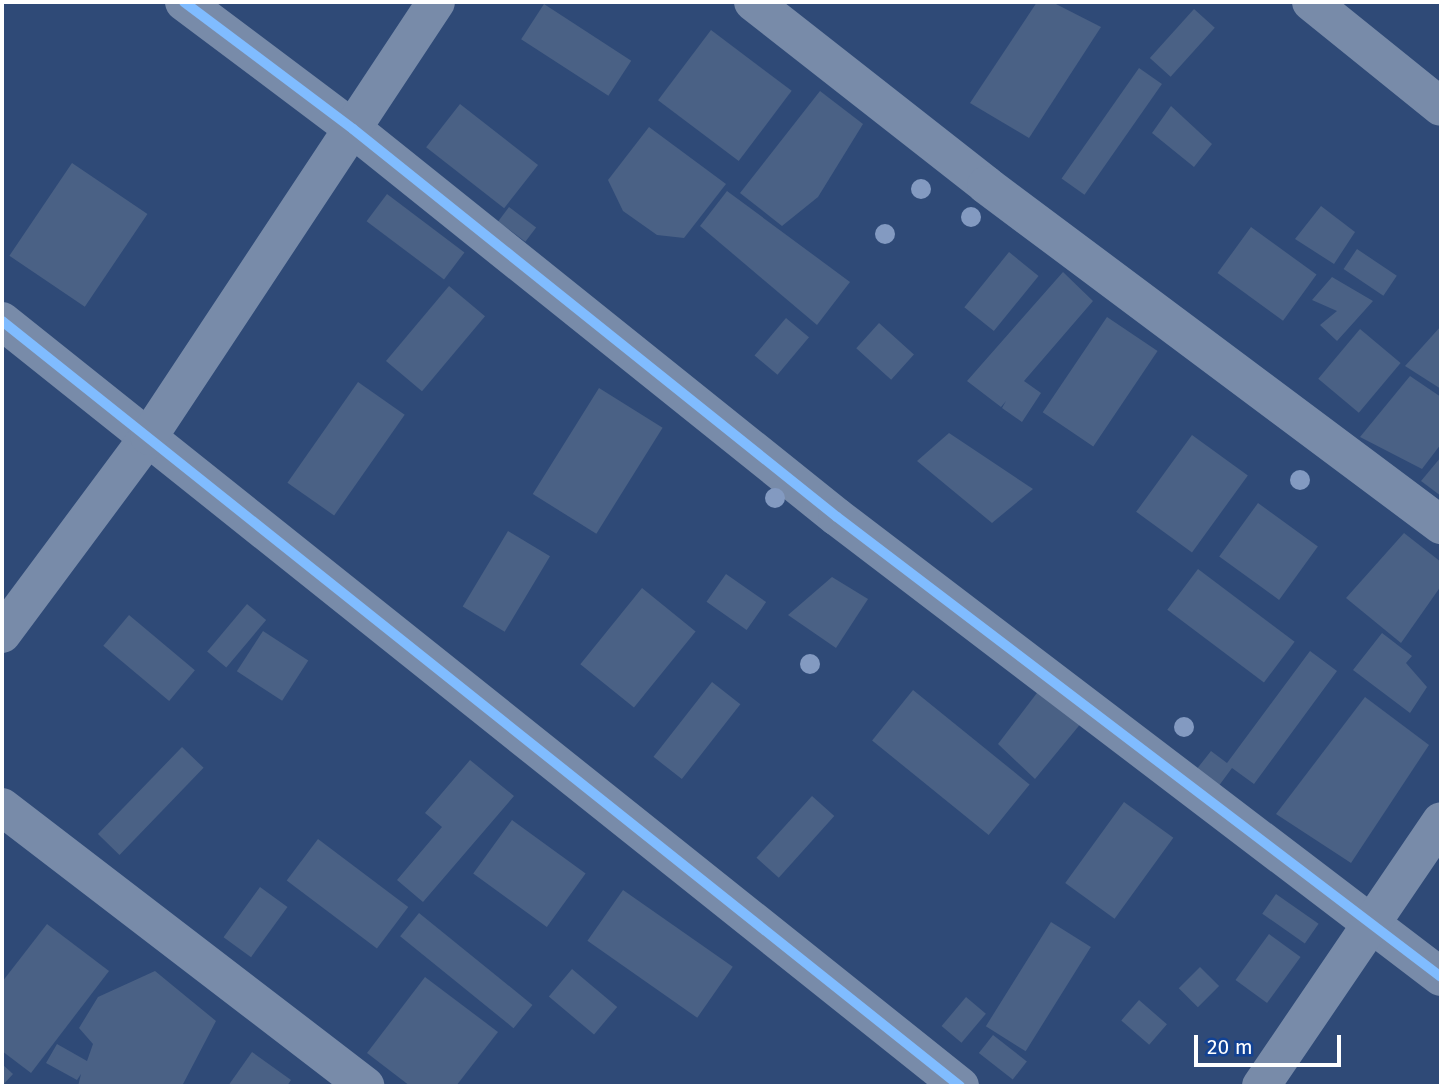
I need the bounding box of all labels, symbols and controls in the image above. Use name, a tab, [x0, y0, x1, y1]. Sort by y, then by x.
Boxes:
scale bar	[1198, 1021, 1345, 1066]
text: 20 m	[1207, 1034, 1253, 1060]

